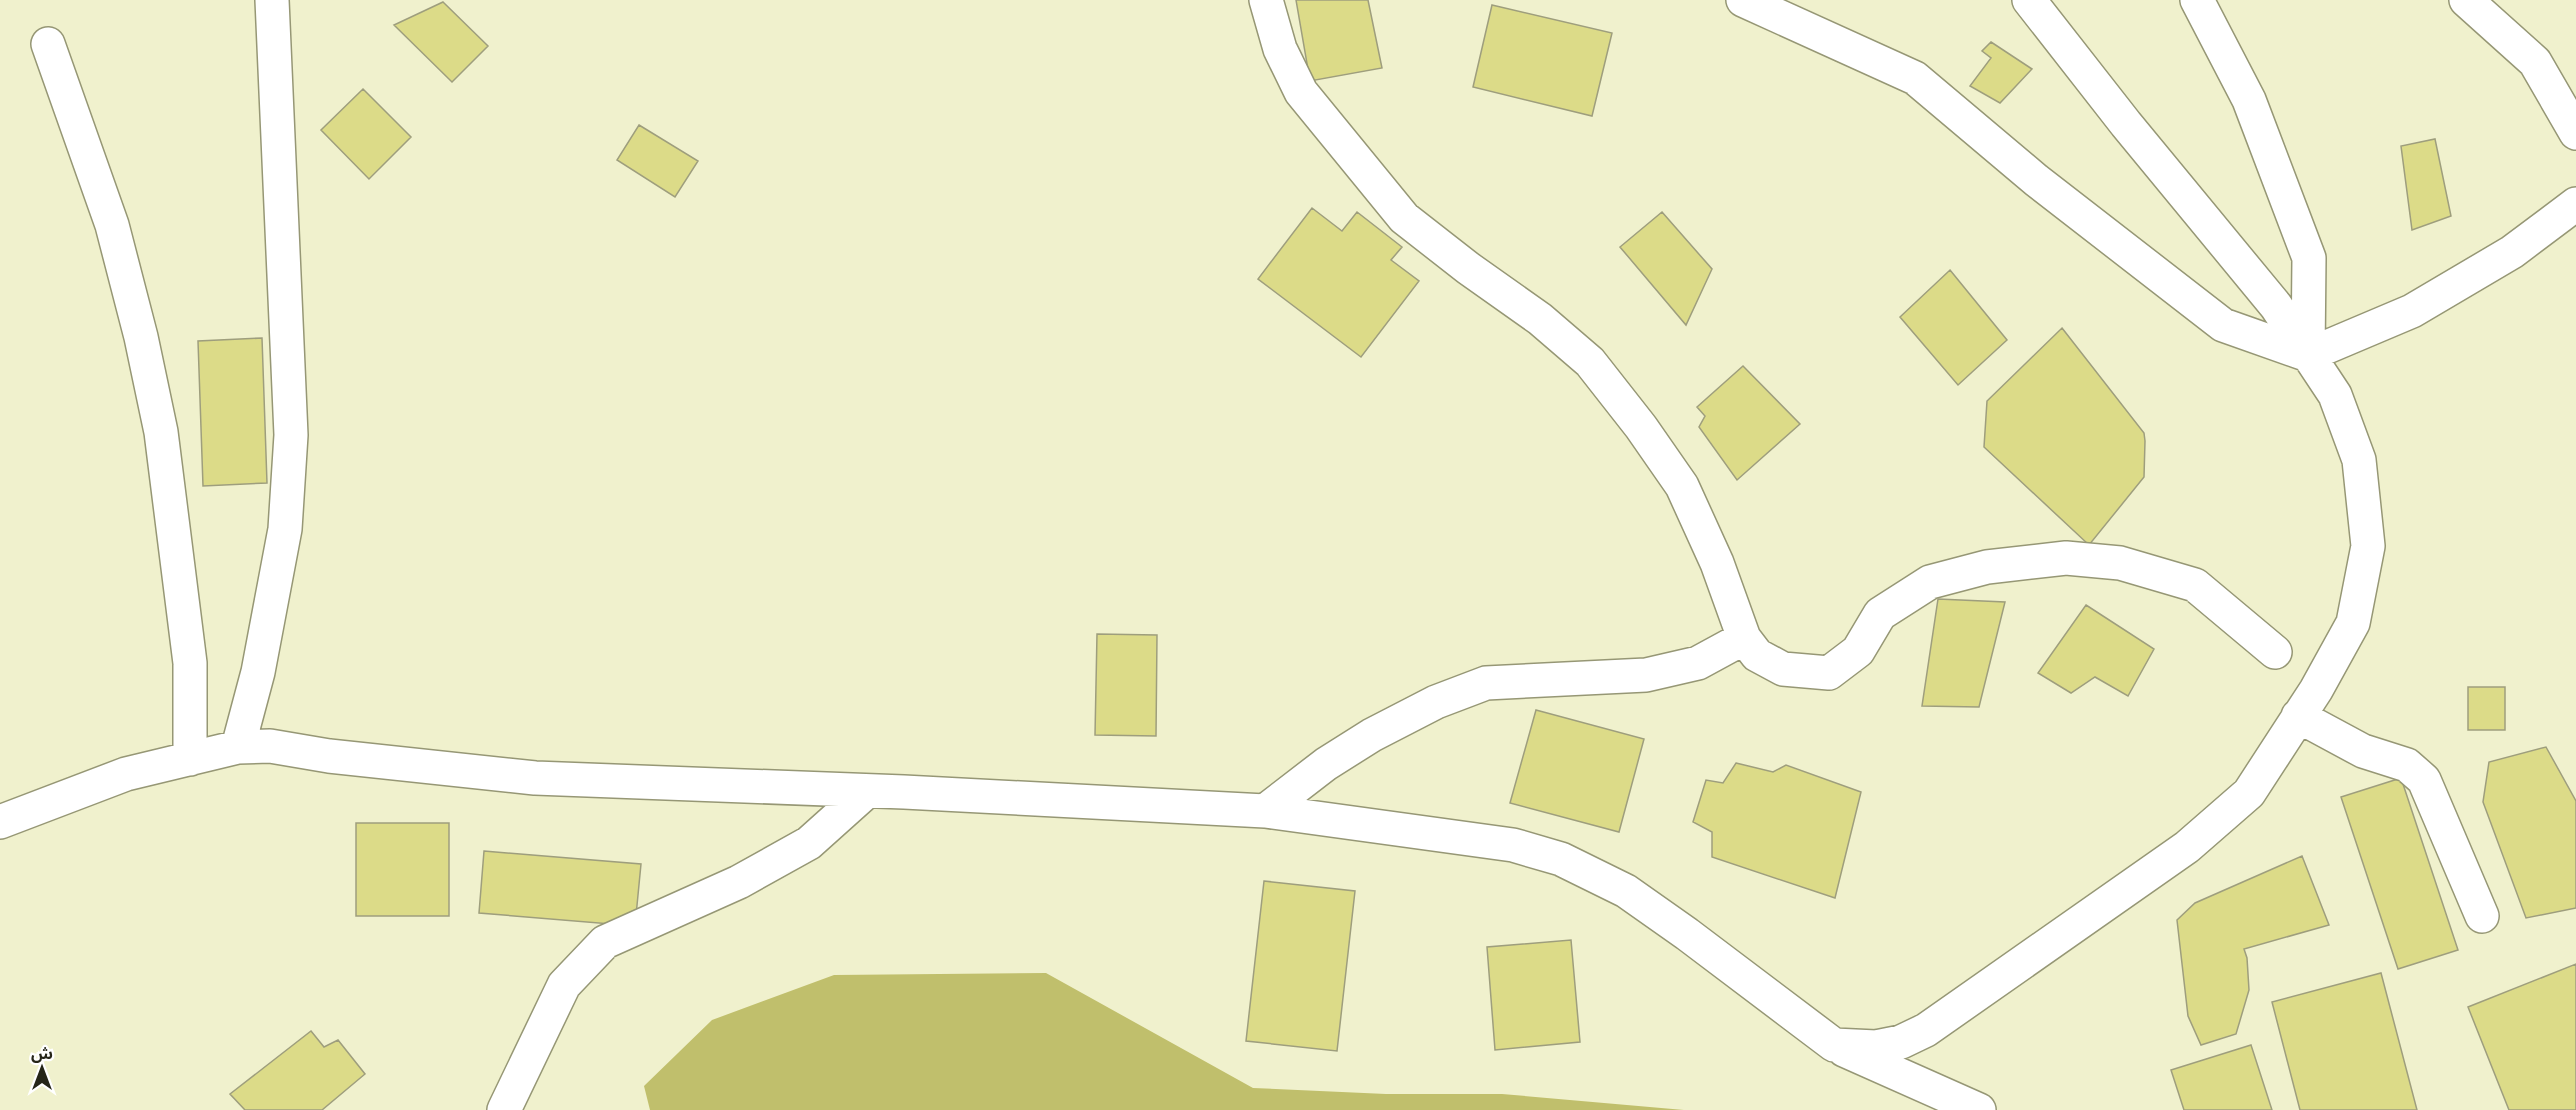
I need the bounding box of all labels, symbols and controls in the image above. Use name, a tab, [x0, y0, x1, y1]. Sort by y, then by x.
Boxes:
north arrow	[12, 1038, 72, 1098]
text: ش	[31, 1046, 53, 1063]

